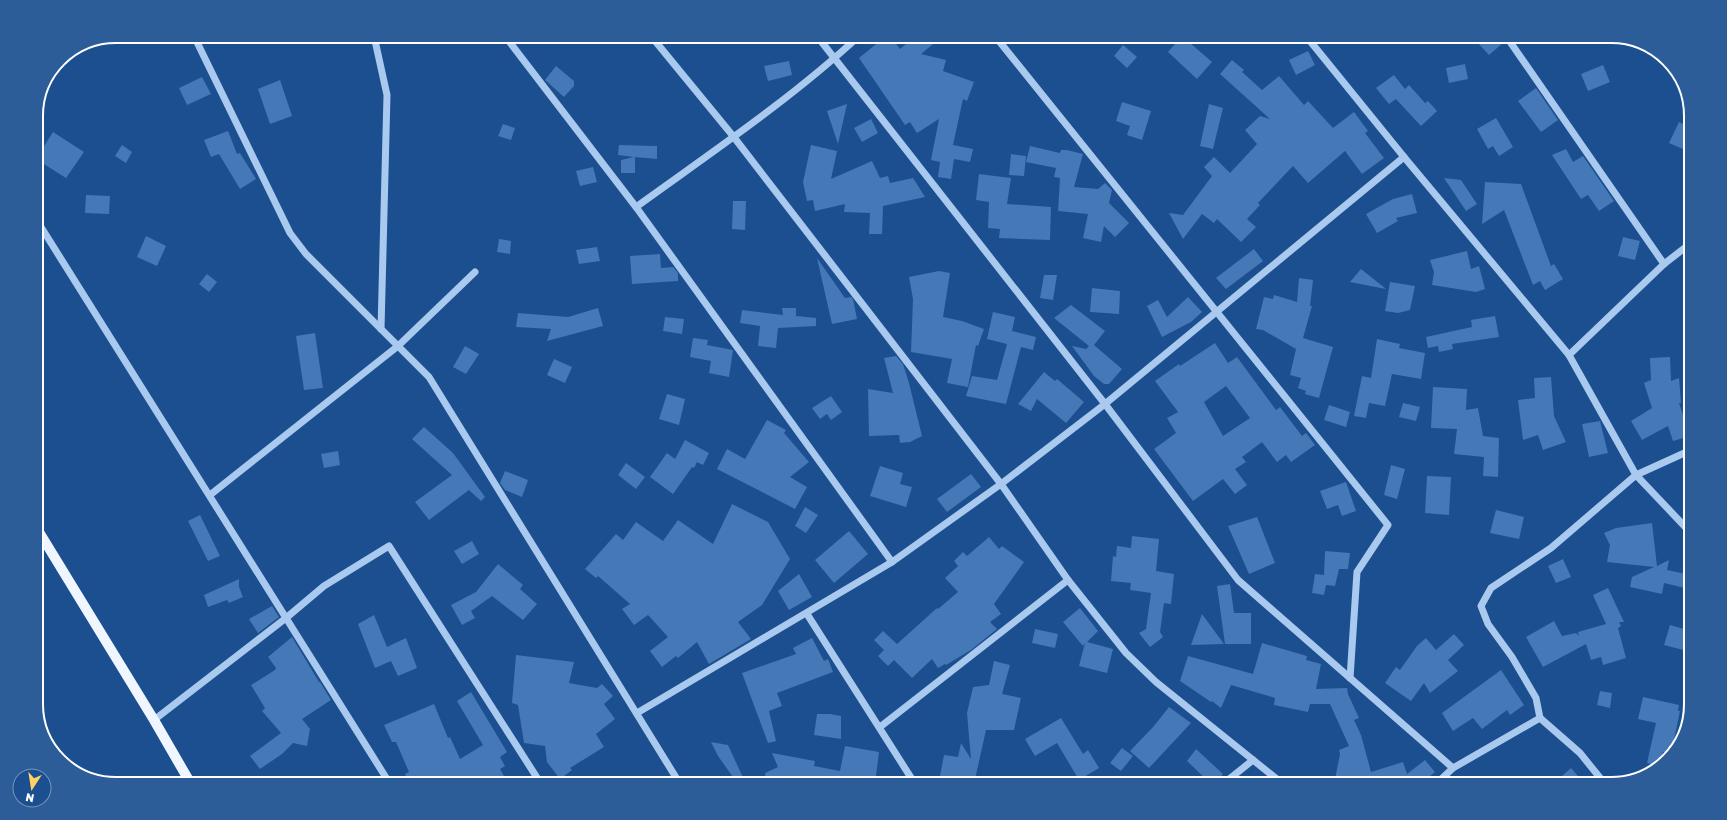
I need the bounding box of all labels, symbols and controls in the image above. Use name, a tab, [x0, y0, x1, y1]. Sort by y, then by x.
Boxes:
north arrow	[12, 768, 52, 808]
text: N	[24, 791, 35, 805]

